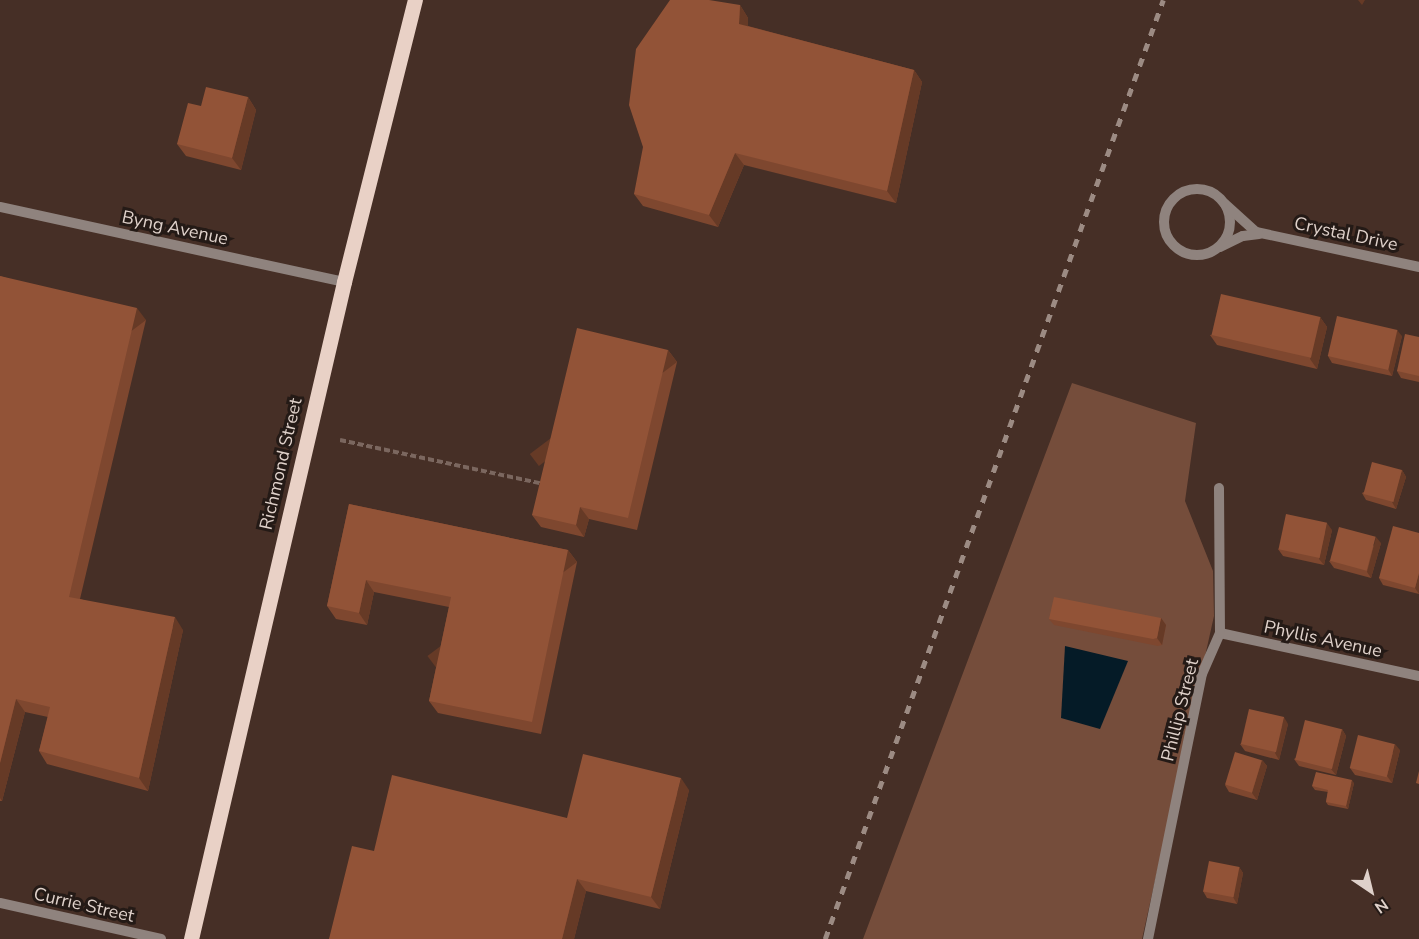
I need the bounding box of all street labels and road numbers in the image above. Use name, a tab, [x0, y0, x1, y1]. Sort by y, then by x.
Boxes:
street label: Byng Avenue	[120, 206, 230, 250]
street label: Crystal Drive	[1292, 212, 1400, 256]
street label: Richmond Street	[255, 396, 307, 532]
street label: Phyllis Avenue	[1262, 616, 1384, 662]
street label: Phillip Street	[1157, 657, 1203, 763]
street label: Currie Street	[32, 883, 136, 927]

